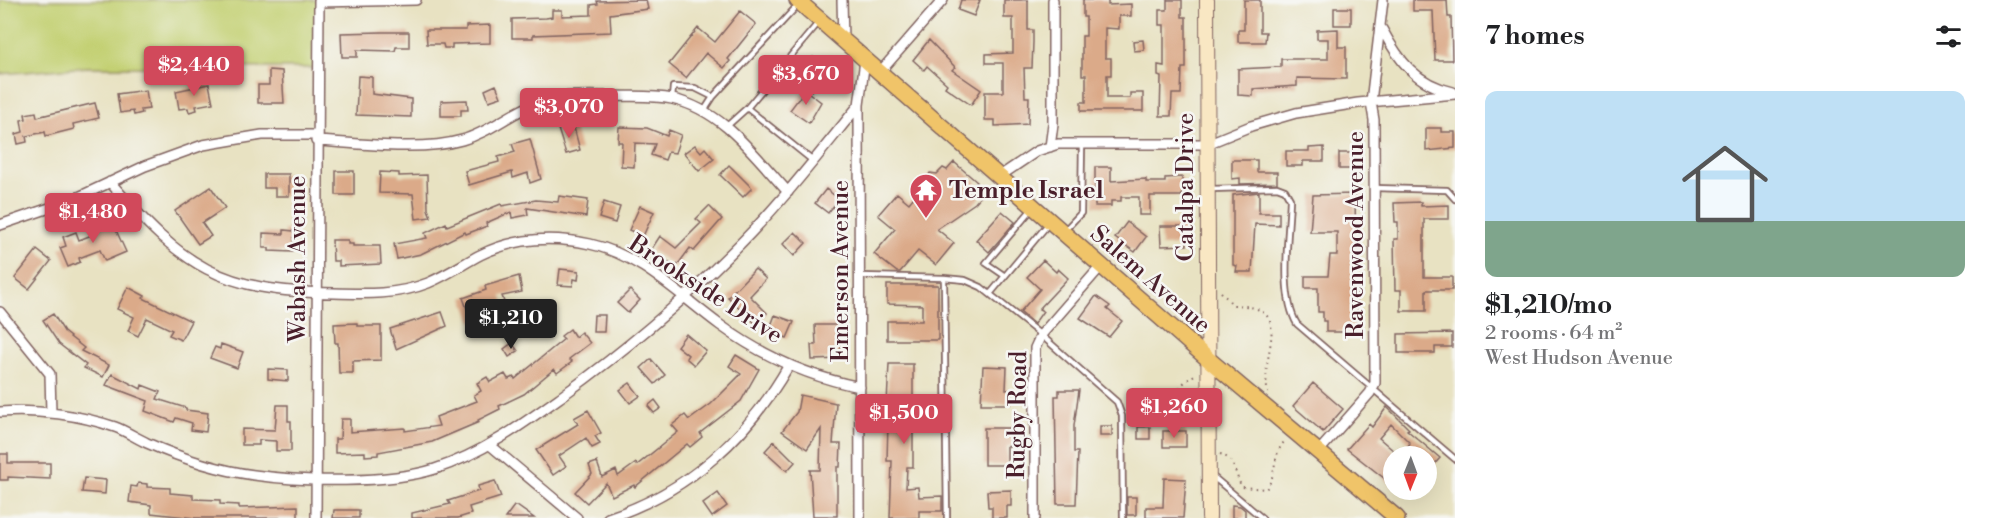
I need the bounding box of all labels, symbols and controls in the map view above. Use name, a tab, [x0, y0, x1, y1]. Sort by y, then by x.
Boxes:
text: 7 homes	[1485, 20, 1585, 52]
icon: filters	[1932, 20, 1965, 53]
pin: $2,440	[145, 46, 243, 97]
text: $2,440	[158, 53, 230, 78]
pin: $3,670	[757, 55, 855, 106]
text: $3,670	[772, 62, 840, 87]
pin: $3,070	[520, 88, 618, 139]
text: $3,070	[534, 95, 604, 120]
street label: Catalpa Drive	[1171, 113, 1201, 261]
icon: home	[1671, 130, 1779, 238]
street label: Ravenwood Avenue	[1341, 131, 1371, 339]
temple icon: Temple Israel	[908, 172, 944, 219]
street label: Wabash Avenue	[283, 175, 313, 344]
place label: Temple Israel	[949, 176, 1104, 206]
street label: Emerson Avenue	[826, 180, 856, 362]
pin: $1,480	[44, 193, 142, 244]
text: $1,480	[59, 200, 127, 225]
street label: Salem Avenue	[1084, 219, 1217, 340]
street label: Brookside Drive	[622, 228, 788, 351]
text: $1,210/mo	[1485, 289, 1612, 321]
pin: $1,210	[462, 299, 560, 350]
text: $1,210	[479, 306, 543, 331]
text: 2 rooms · 64 m²	[1485, 321, 1622, 346]
text: West Hudson Avenue	[1485, 346, 1673, 371]
street label: Rugby Road	[1002, 350, 1034, 479]
pin: $1,260	[1125, 388, 1223, 439]
pin: $1,500	[855, 394, 953, 445]
text: $1,260	[1140, 395, 1208, 420]
text: $1,500	[869, 401, 939, 426]
north arrow	[1383, 446, 1437, 500]
map controls	[1383, 446, 1437, 500]

